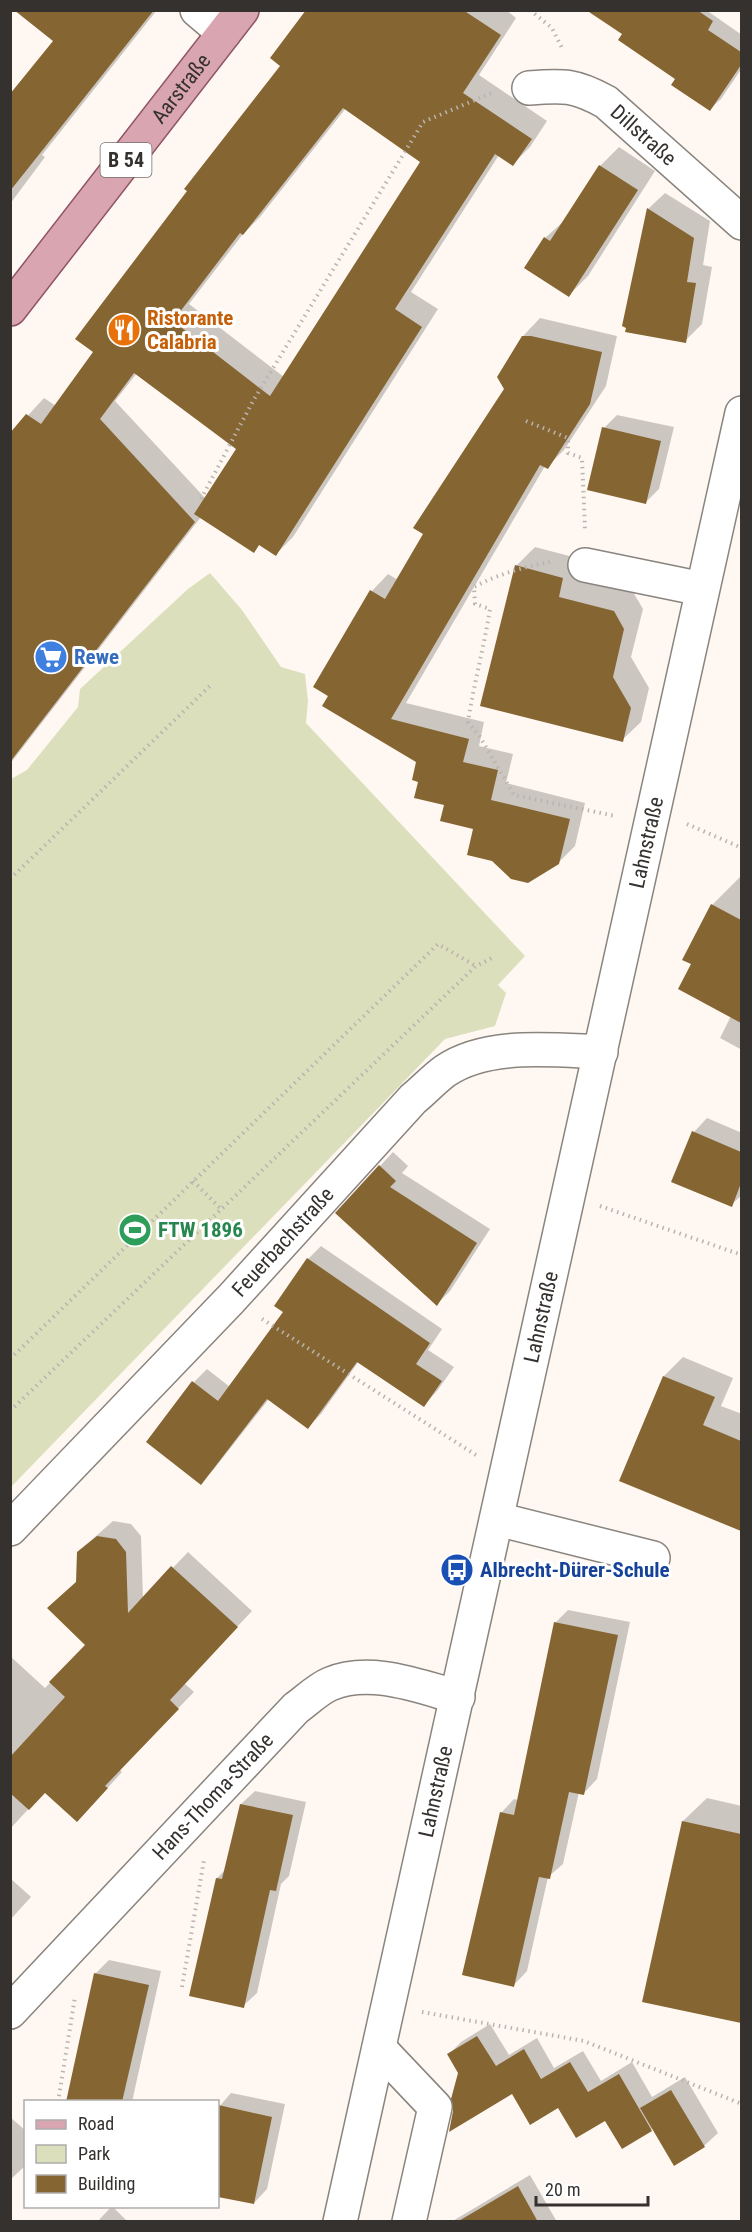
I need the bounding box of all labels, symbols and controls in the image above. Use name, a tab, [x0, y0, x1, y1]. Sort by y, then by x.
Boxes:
street label: Aarstraße	[147, 49, 216, 128]
street label: Dillstraße	[606, 100, 681, 171]
road number: B 54	[100, 143, 152, 177]
place label: Ristorante Calabria	[147, 306, 233, 354]
restaurant icon: Ristorante Calabria	[106, 312, 142, 348]
supermarket icon: Rewe	[33, 639, 69, 675]
place label: Rewe	[74, 645, 119, 669]
street label: Lahnstraße	[625, 794, 668, 891]
street label: Feuerbachstraße	[227, 1182, 339, 1302]
sports icon: FTW 1896	[117, 1212, 153, 1248]
place label: FTW 1896	[158, 1218, 243, 1242]
street label: Lahnstraße	[519, 1269, 563, 1365]
bus stop icon: Albrecht-Dürer-Schule	[439, 1552, 475, 1588]
place label: Albrecht-Dürer-Schule	[480, 1558, 670, 1582]
street label: Hans-Thoma-Straße	[148, 1728, 278, 1865]
street label: Lahnstraße	[414, 1743, 458, 1840]
legend	[24, 2100, 219, 2208]
text: Road	[78, 2113, 114, 2134]
text: Park	[78, 2143, 110, 2164]
scale bar	[536, 2169, 648, 2207]
text: Building	[78, 2173, 135, 2194]
text: 20 m	[545, 2179, 580, 2200]

